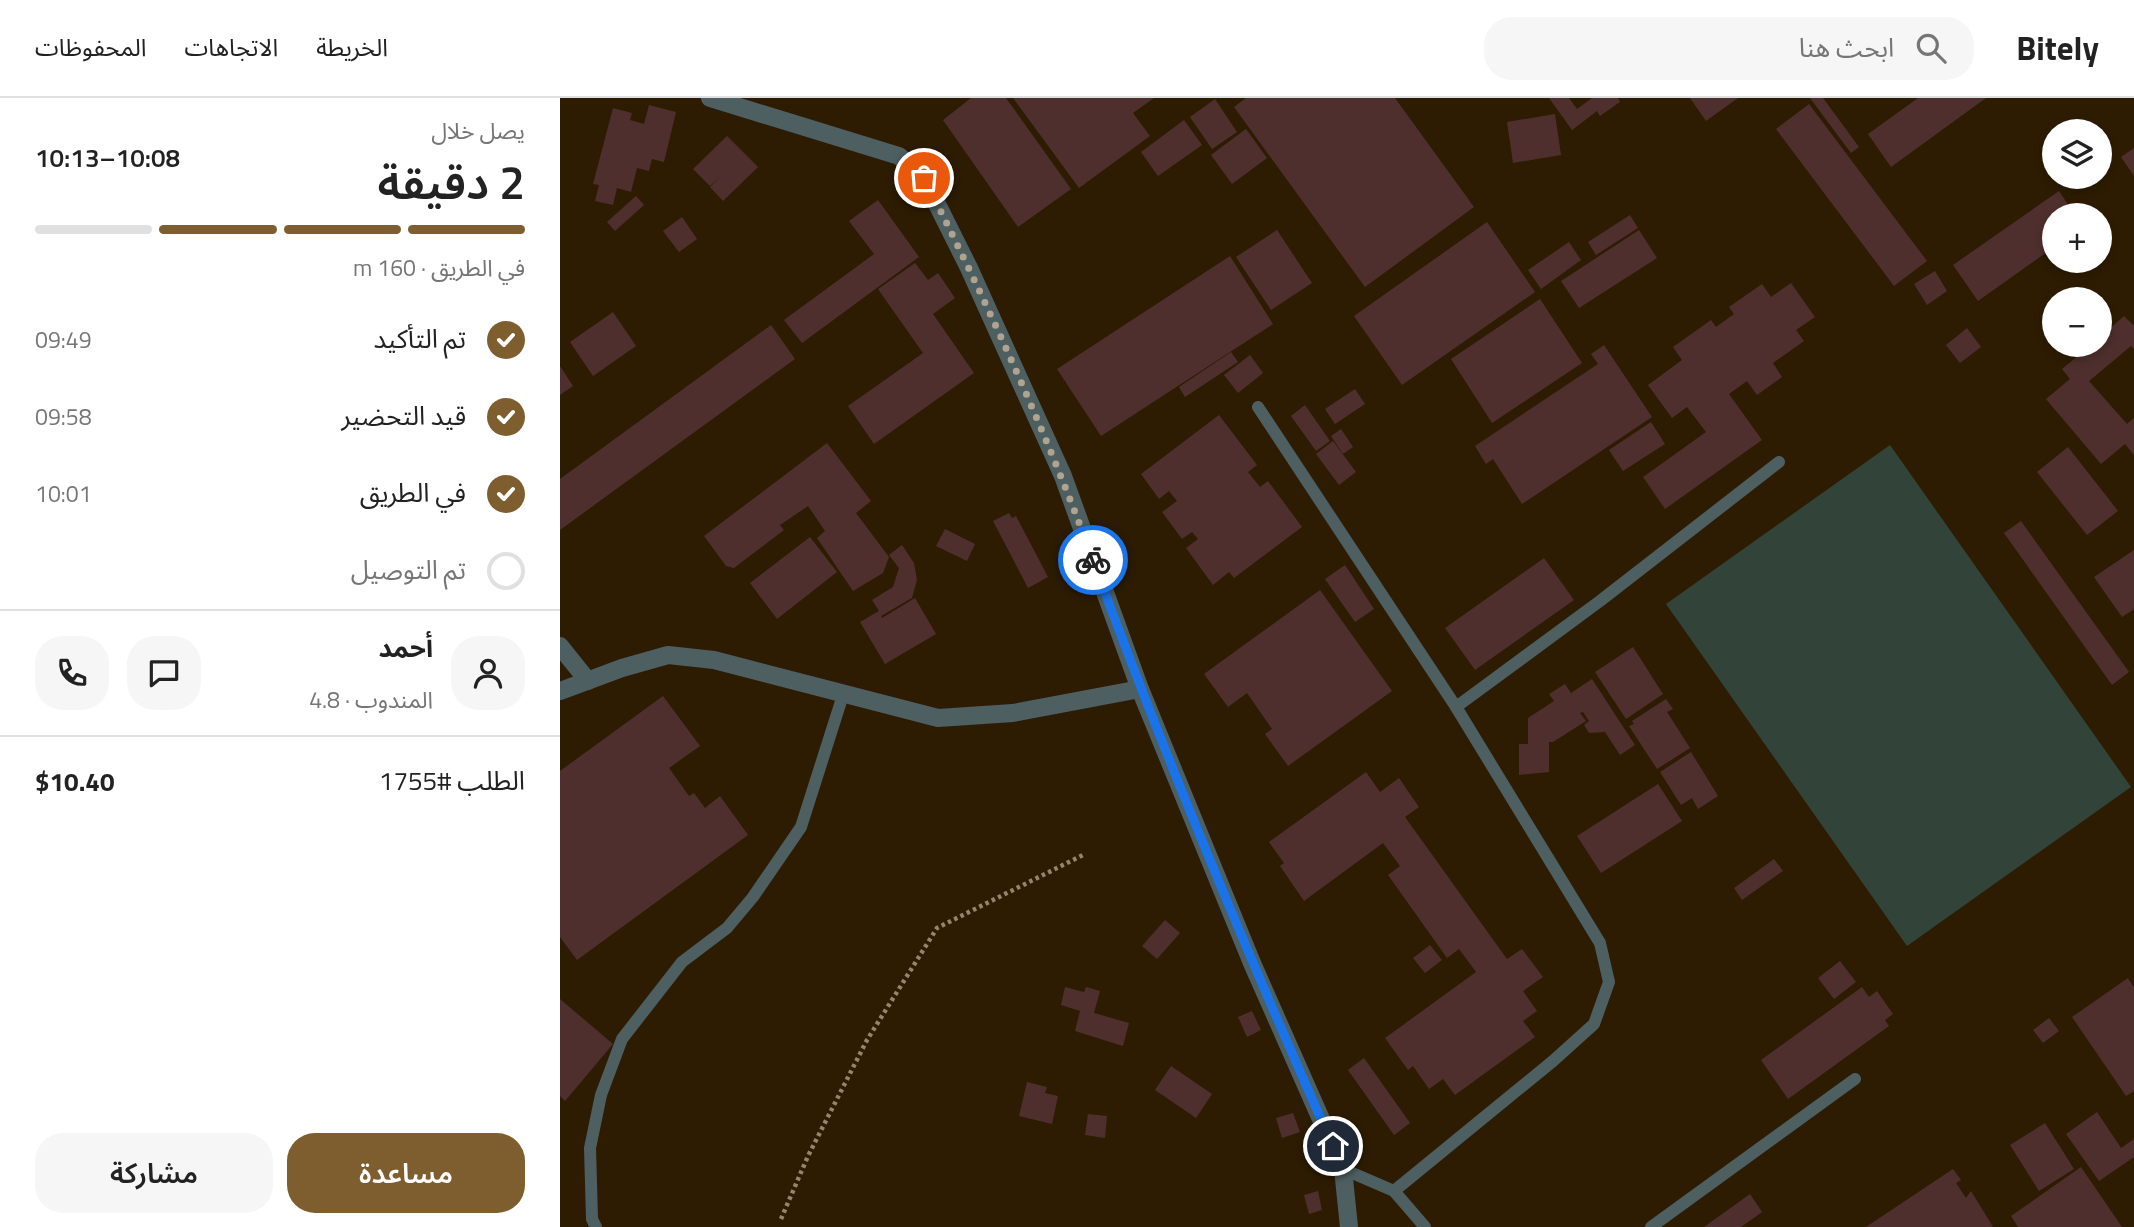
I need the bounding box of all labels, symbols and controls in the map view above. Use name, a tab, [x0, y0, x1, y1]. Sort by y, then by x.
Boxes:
search box	[1484, 17, 1974, 80]
text: Bitely	[2016, 23, 2099, 73]
text: ابحث هنا	[1799, 28, 1894, 67]
text: المحفوظات	[35, 29, 146, 65]
text: الاتجاهات	[184, 29, 278, 65]
text: الخريطة	[316, 29, 388, 65]
icon: search	[1912, 29, 1950, 67]
text: يصل خلال	[431, 113, 525, 148]
map controls	[2042, 119, 2112, 357]
button: layers	[2042, 119, 2112, 189]
text: 10:08–10:13	[35, 138, 180, 177]
text: 2 دقيقة	[378, 147, 525, 217]
pin	[894, 148, 954, 208]
icon: bag	[905, 159, 943, 197]
button: +	[2042, 203, 2112, 273]
text: في الطريق · 160 m	[353, 250, 525, 285]
button: −	[2042, 287, 2112, 357]
text: تم التأكيد	[373, 319, 466, 358]
icon: check	[487, 321, 525, 359]
text: 09:49	[35, 322, 92, 357]
text: قيد التحضير	[341, 396, 466, 435]
icon: check	[487, 398, 525, 436]
text: 09:58	[35, 399, 92, 434]
text: في الطريق	[360, 473, 466, 512]
icon: check	[487, 475, 525, 513]
text: 10:01	[35, 476, 92, 511]
courier	[1058, 525, 1128, 595]
icon: bike	[1074, 541, 1112, 579]
text: تم التوصيل	[351, 550, 466, 589]
text: أحمد	[379, 628, 433, 667]
button: phone	[35, 636, 109, 710]
button: chat	[127, 636, 201, 710]
button: person	[451, 636, 525, 710]
text: المندوب · 4.8	[309, 682, 433, 717]
text: الطلب #1755	[379, 761, 525, 800]
text: $10.40	[35, 762, 114, 801]
pin	[1303, 1116, 1363, 1176]
icon: home	[1314, 1127, 1352, 1165]
button: مشاركة	[35, 1133, 273, 1213]
button: مساعدة	[287, 1133, 525, 1213]

